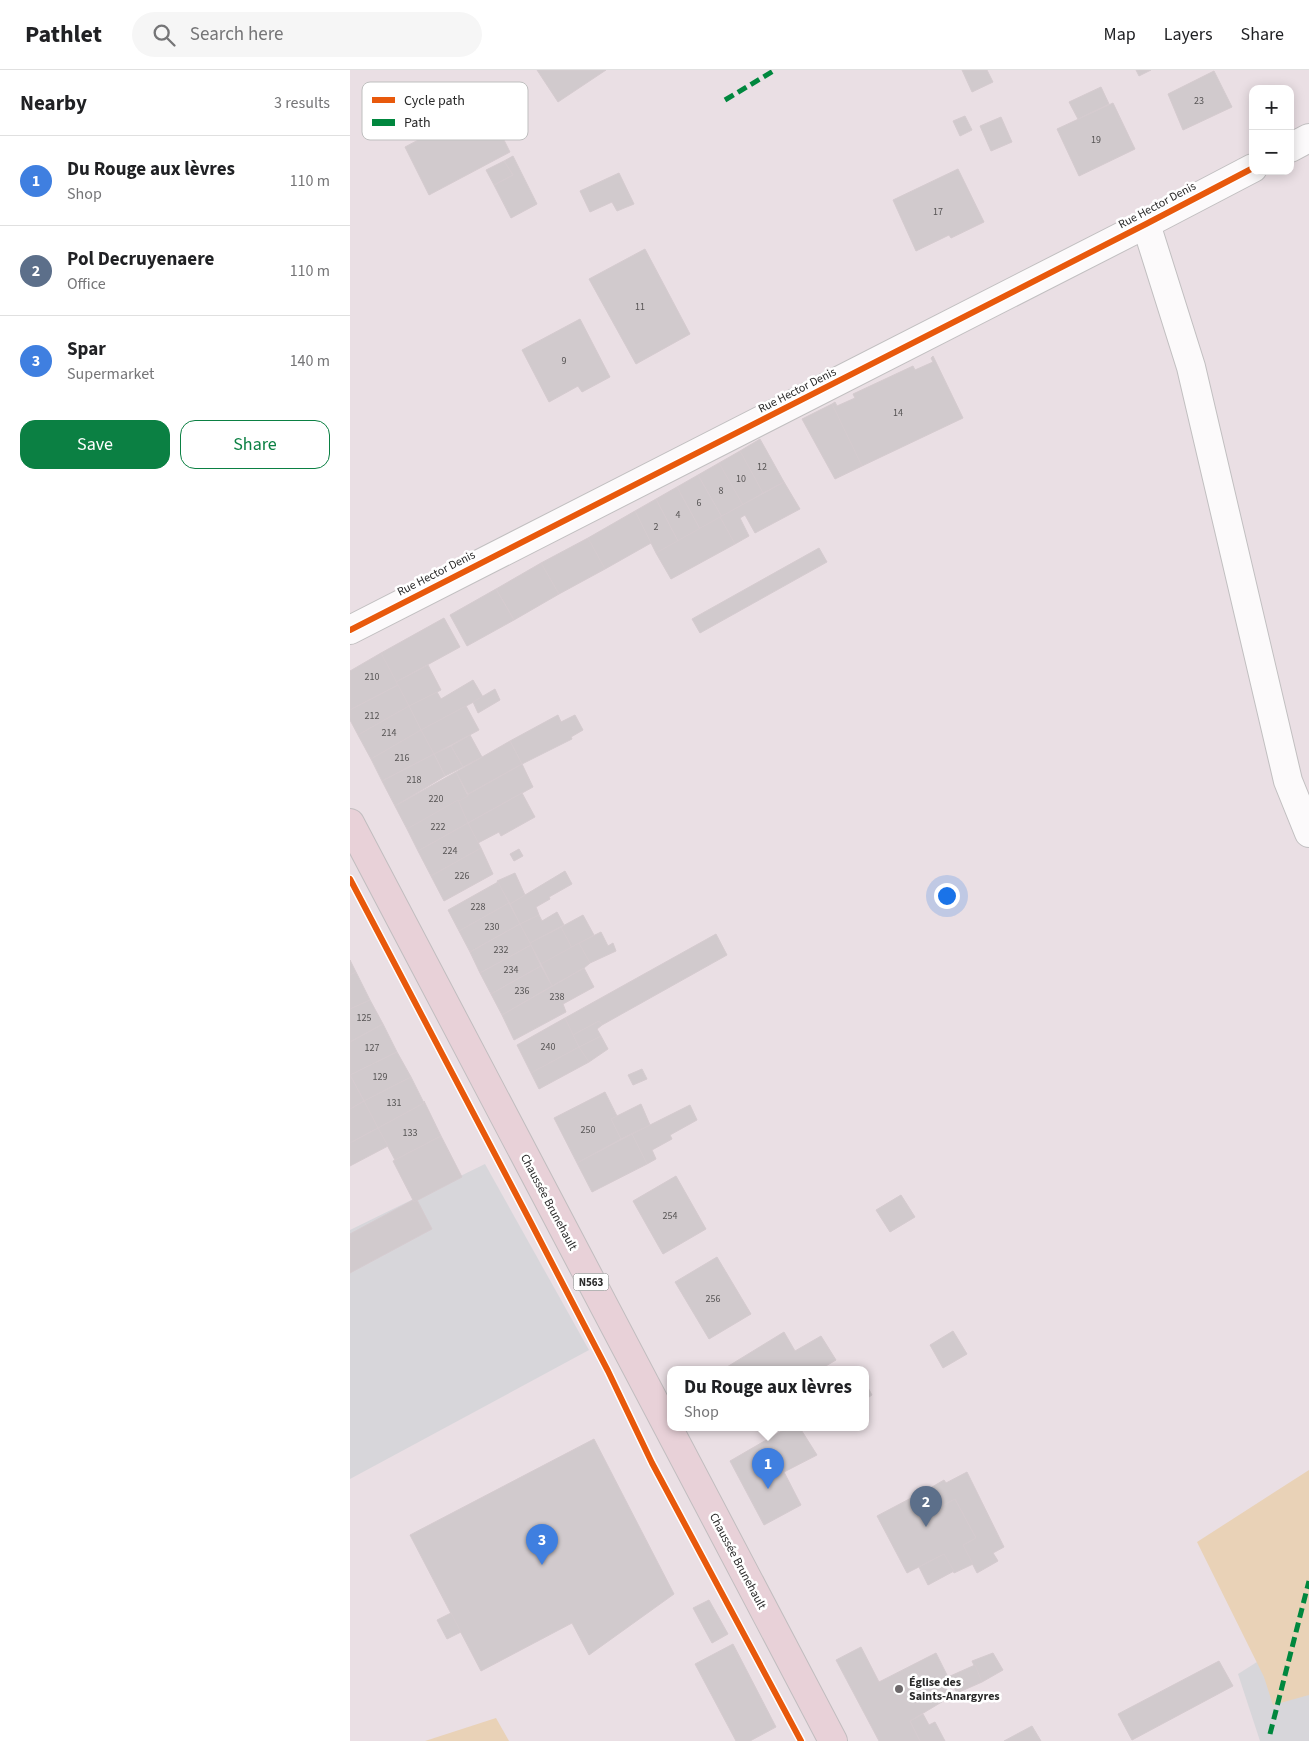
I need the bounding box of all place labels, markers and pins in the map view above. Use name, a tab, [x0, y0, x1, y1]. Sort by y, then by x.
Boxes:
pin: 1	[752, 1448, 784, 1489]
pin: 2	[910, 1486, 942, 1527]
pin: 3	[526, 1524, 558, 1565]
place label: Église des Saints-Anargyres	[909, 1674, 1000, 1705]
marker: Église des Saints-Anargyres	[893, 1683, 905, 1695]

